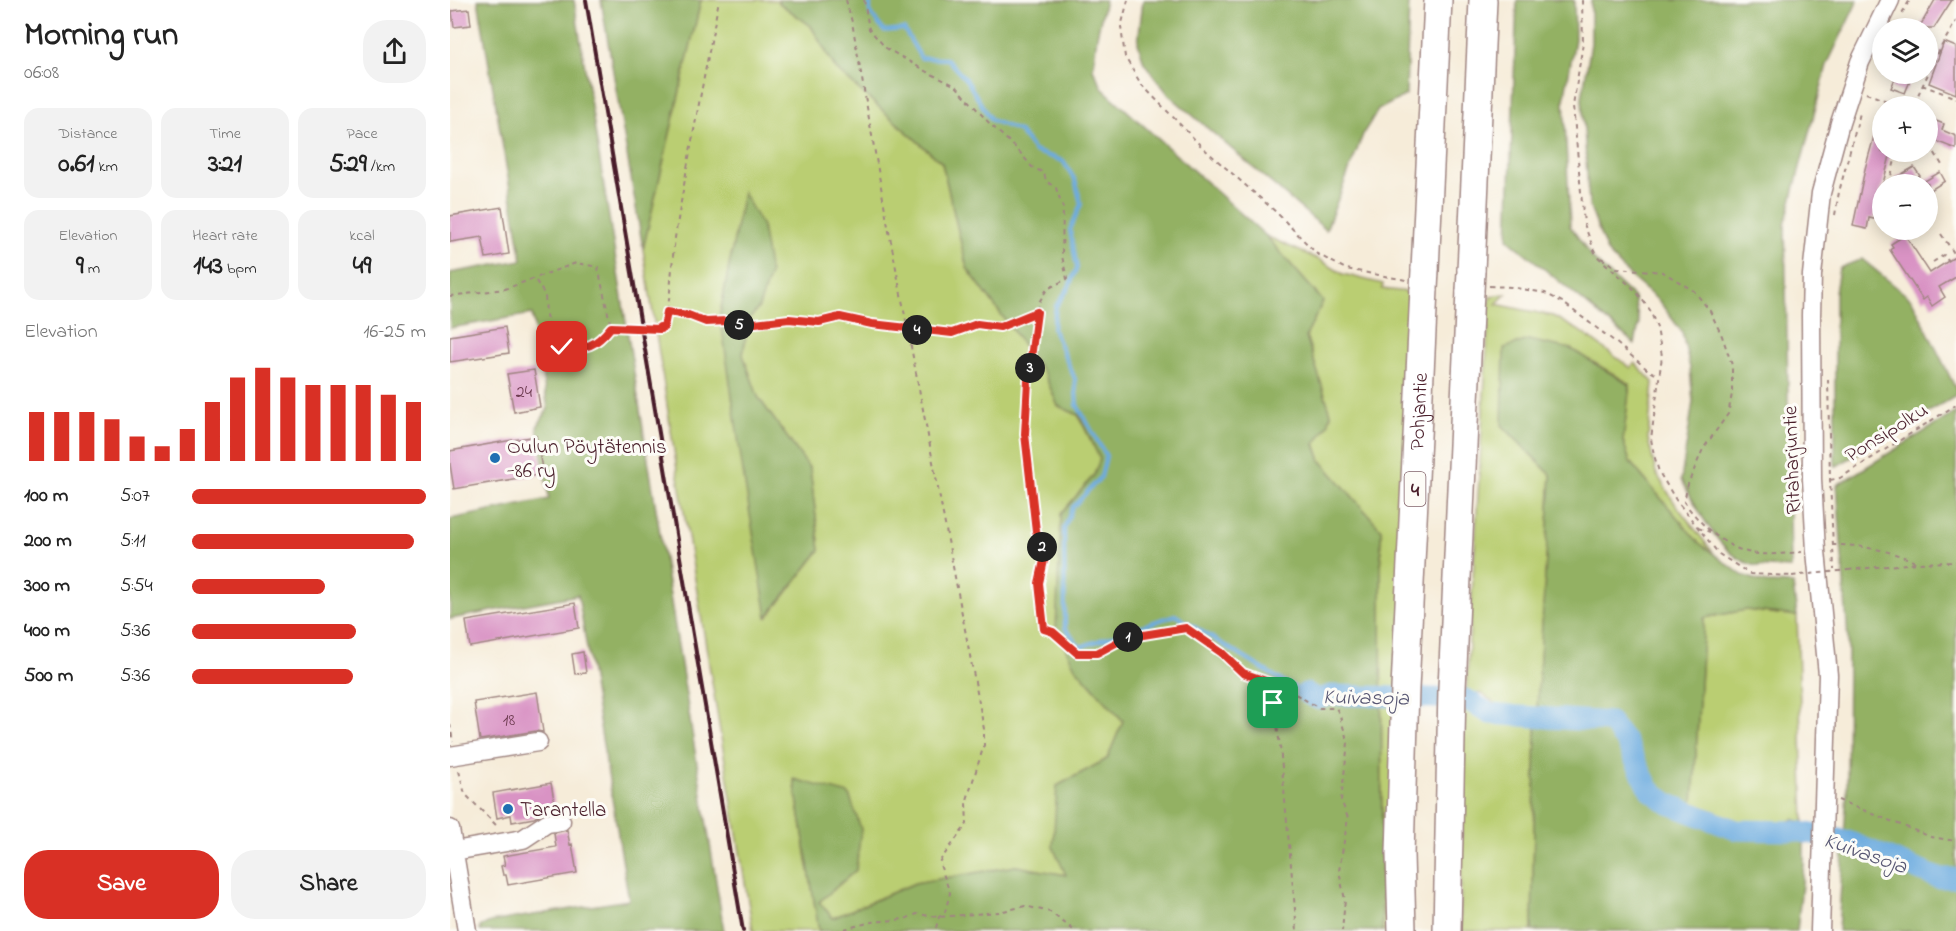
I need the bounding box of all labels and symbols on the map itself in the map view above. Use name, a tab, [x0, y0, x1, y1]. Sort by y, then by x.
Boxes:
pin: 5	[724, 310, 754, 340]
pin: 4	[902, 315, 932, 345]
pin	[536, 321, 587, 372]
pin: 3	[1015, 353, 1045, 383]
street label: Pohjantie	[1403, 372, 1437, 451]
house number: 24	[516, 380, 533, 406]
street label: Ponsipolku	[1840, 396, 1934, 471]
street label: Ritaharjuntie	[1776, 405, 1810, 515]
place label: Oulun Pöytätennis -86 ry	[507, 433, 667, 489]
marker: Oulun Pöytätennis -86 ry	[488, 451, 502, 465]
road number: 4	[1404, 472, 1426, 506]
pin: 2	[1027, 532, 1057, 562]
pin: 1	[1113, 622, 1143, 652]
pin	[1247, 677, 1298, 728]
water label: Kuivasoja	[1323, 682, 1410, 716]
house number: 18	[503, 708, 515, 734]
place label: Tarantella	[520, 796, 606, 826]
marker: Tarantella	[501, 802, 515, 816]
water label: Kuivasoja	[1819, 826, 1912, 884]

